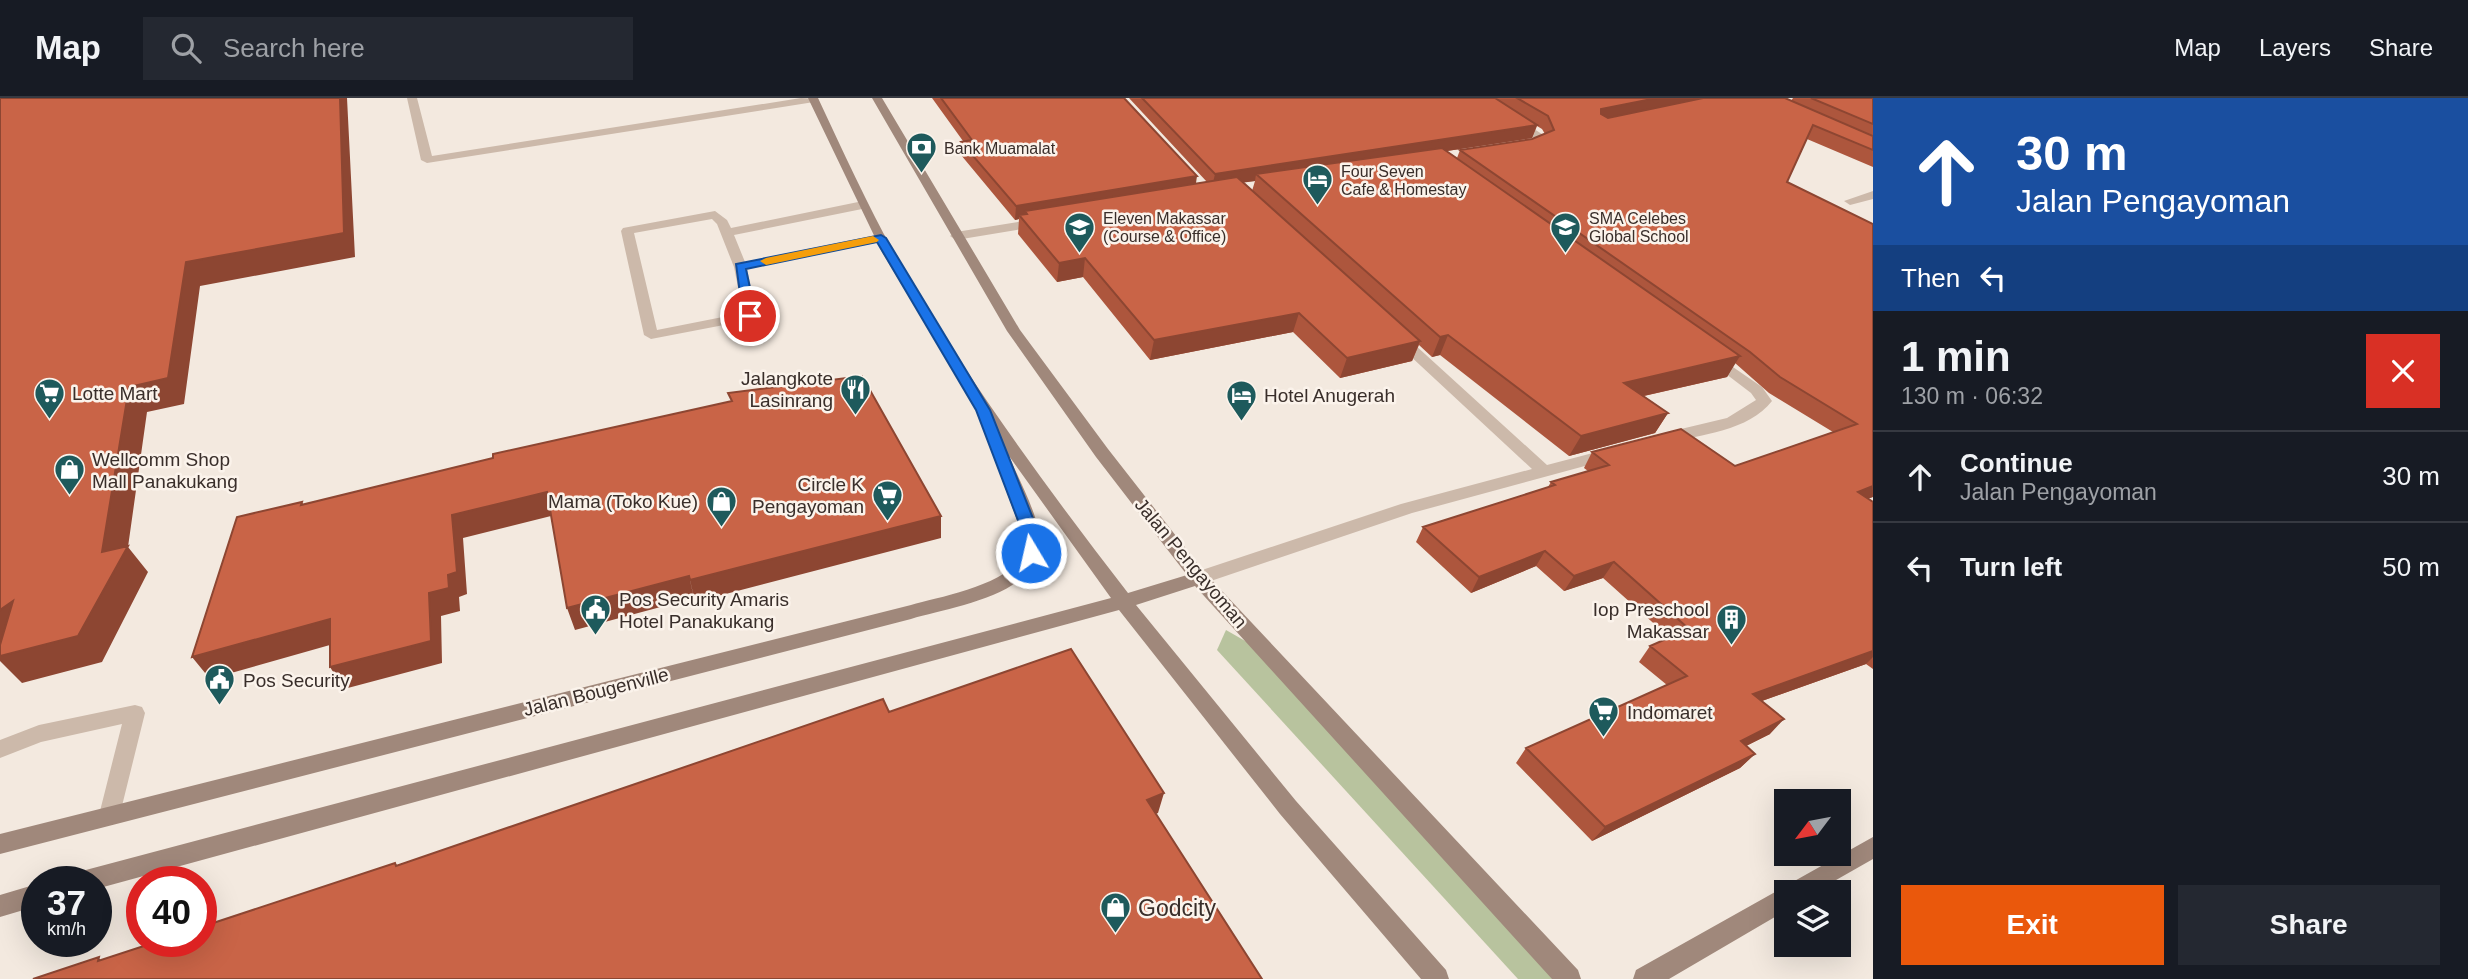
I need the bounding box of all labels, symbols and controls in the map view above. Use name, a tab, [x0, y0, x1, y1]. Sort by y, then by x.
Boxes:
search box	[143, 17, 633, 80]
text: Map	[35, 29, 101, 66]
icon: search	[167, 29, 205, 67]
text: Search here	[223, 33, 365, 63]
text: Map	[2174, 34, 2221, 61]
text: Layers	[2259, 34, 2331, 61]
text: Share	[2369, 34, 2433, 61]
icon: ahead	[1901, 126, 1992, 217]
text: 30 m	[2016, 126, 2128, 180]
bank icon: Bank Muamalat	[904, 131, 938, 175]
place label: Bank Muamalat	[944, 140, 1056, 157]
hotel icon: Four Seven Cafe & Homestay	[1301, 163, 1335, 207]
place label: Four Seven Cafe & Homestay	[1341, 163, 1466, 198]
text: Jalan Pengayoman	[2016, 183, 2290, 219]
school or university icon: Eleven Makassar (Course & Office)	[1063, 210, 1097, 254]
place label: Eleven Makassar (Course & Office)	[1103, 210, 1226, 245]
school or university icon: SMA Celebes Global School	[1549, 210, 1583, 254]
place label: SMA Celebes Global School	[1589, 210, 1689, 245]
icon: left	[1974, 259, 2012, 297]
text: Then	[1901, 263, 1960, 293]
pin	[720, 286, 780, 346]
icon: arrive	[731, 297, 769, 335]
text: 1 min	[1901, 333, 2011, 380]
button: close	[2366, 334, 2440, 408]
place label: Jalangkote Lasinrang	[741, 368, 833, 411]
restaurant icon: Jalangkote Lasinrang	[839, 372, 873, 416]
supermarket icon: Lotte Mart	[32, 376, 66, 420]
hotel icon: Hotel Anugerah	[1224, 378, 1258, 422]
place label: Lotte Mart	[72, 383, 158, 404]
text: 130 m · 06:32	[1901, 383, 2043, 409]
place label: Hotel Anugerah	[1264, 385, 1395, 406]
text: Continue	[1960, 448, 2073, 478]
place label: Wellcomm Shop Mall Panakukang	[92, 449, 238, 492]
shop icon: Wellcomm Shop Mall Panakukang	[52, 453, 86, 497]
icon: ahead	[1901, 458, 1939, 496]
text: 30 m	[2382, 461, 2440, 491]
place label: Circle K Pengayoman	[752, 474, 864, 517]
supermarket icon: Circle K Pengayoman	[870, 478, 904, 522]
text: Jalan Pengayoman	[1960, 479, 2157, 505]
shop icon: Mama (Toko Kue)	[704, 484, 738, 528]
place label: Mama (Toko Kue)	[548, 491, 698, 512]
street label: Jalan Pengayoman	[1131, 494, 1251, 632]
position arrow	[994, 516, 1068, 590]
icon: left	[1901, 549, 1939, 587]
text: Turn left	[1960, 552, 2062, 582]
text: 50 m	[2382, 552, 2440, 582]
place label: Pos Security Amaris Hotel Panakukang	[619, 589, 789, 632]
public building icon: Pos Security Amaris Hotel Panakukang	[579, 593, 613, 637]
place label: Iop Preschool Makassar	[1593, 599, 1710, 642]
building icon: Iop Preschool Makassar	[1715, 603, 1749, 647]
public building icon: Pos Security	[203, 663, 237, 707]
street label: Jalan Bougenville	[521, 664, 671, 720]
place label: Pos Security	[243, 670, 350, 691]
supermarket icon: Indomaret	[1587, 695, 1621, 739]
place label: Indomaret	[1627, 702, 1713, 723]
north arrow	[1774, 789, 1852, 866]
map controls	[1774, 789, 1851, 957]
speed limit sign: 40	[126, 866, 217, 957]
button: layers	[1774, 880, 1851, 957]
text: 37	[47, 883, 86, 922]
button: Exit	[1901, 885, 2164, 965]
button: Share	[2178, 885, 2440, 965]
shop icon: Godcity	[1098, 891, 1132, 935]
place label: Godcity	[1138, 895, 1216, 921]
text: km/h	[47, 919, 86, 939]

